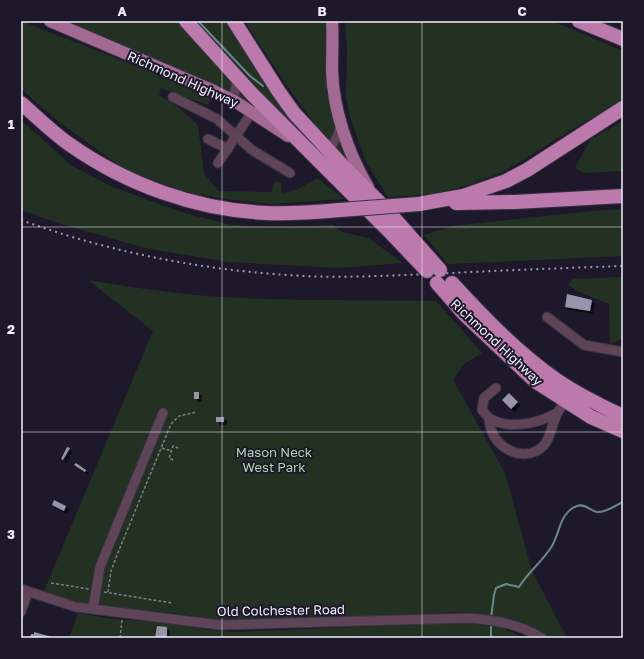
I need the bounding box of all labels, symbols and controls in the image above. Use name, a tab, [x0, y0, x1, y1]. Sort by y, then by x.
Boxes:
text: A	[117, 3, 127, 19]
text: B	[317, 3, 327, 19]
text: C	[517, 3, 527, 19]
street label: Richmond Highway	[125, 47, 242, 111]
text: 1	[8, 116, 15, 132]
street label: Richmond Highway	[448, 295, 547, 389]
text: 2	[7, 321, 15, 337]
park label: Mason Neck West Park	[236, 444, 313, 475]
text: 3	[7, 526, 15, 542]
street label: Old Colchester Road	[217, 601, 345, 619]

